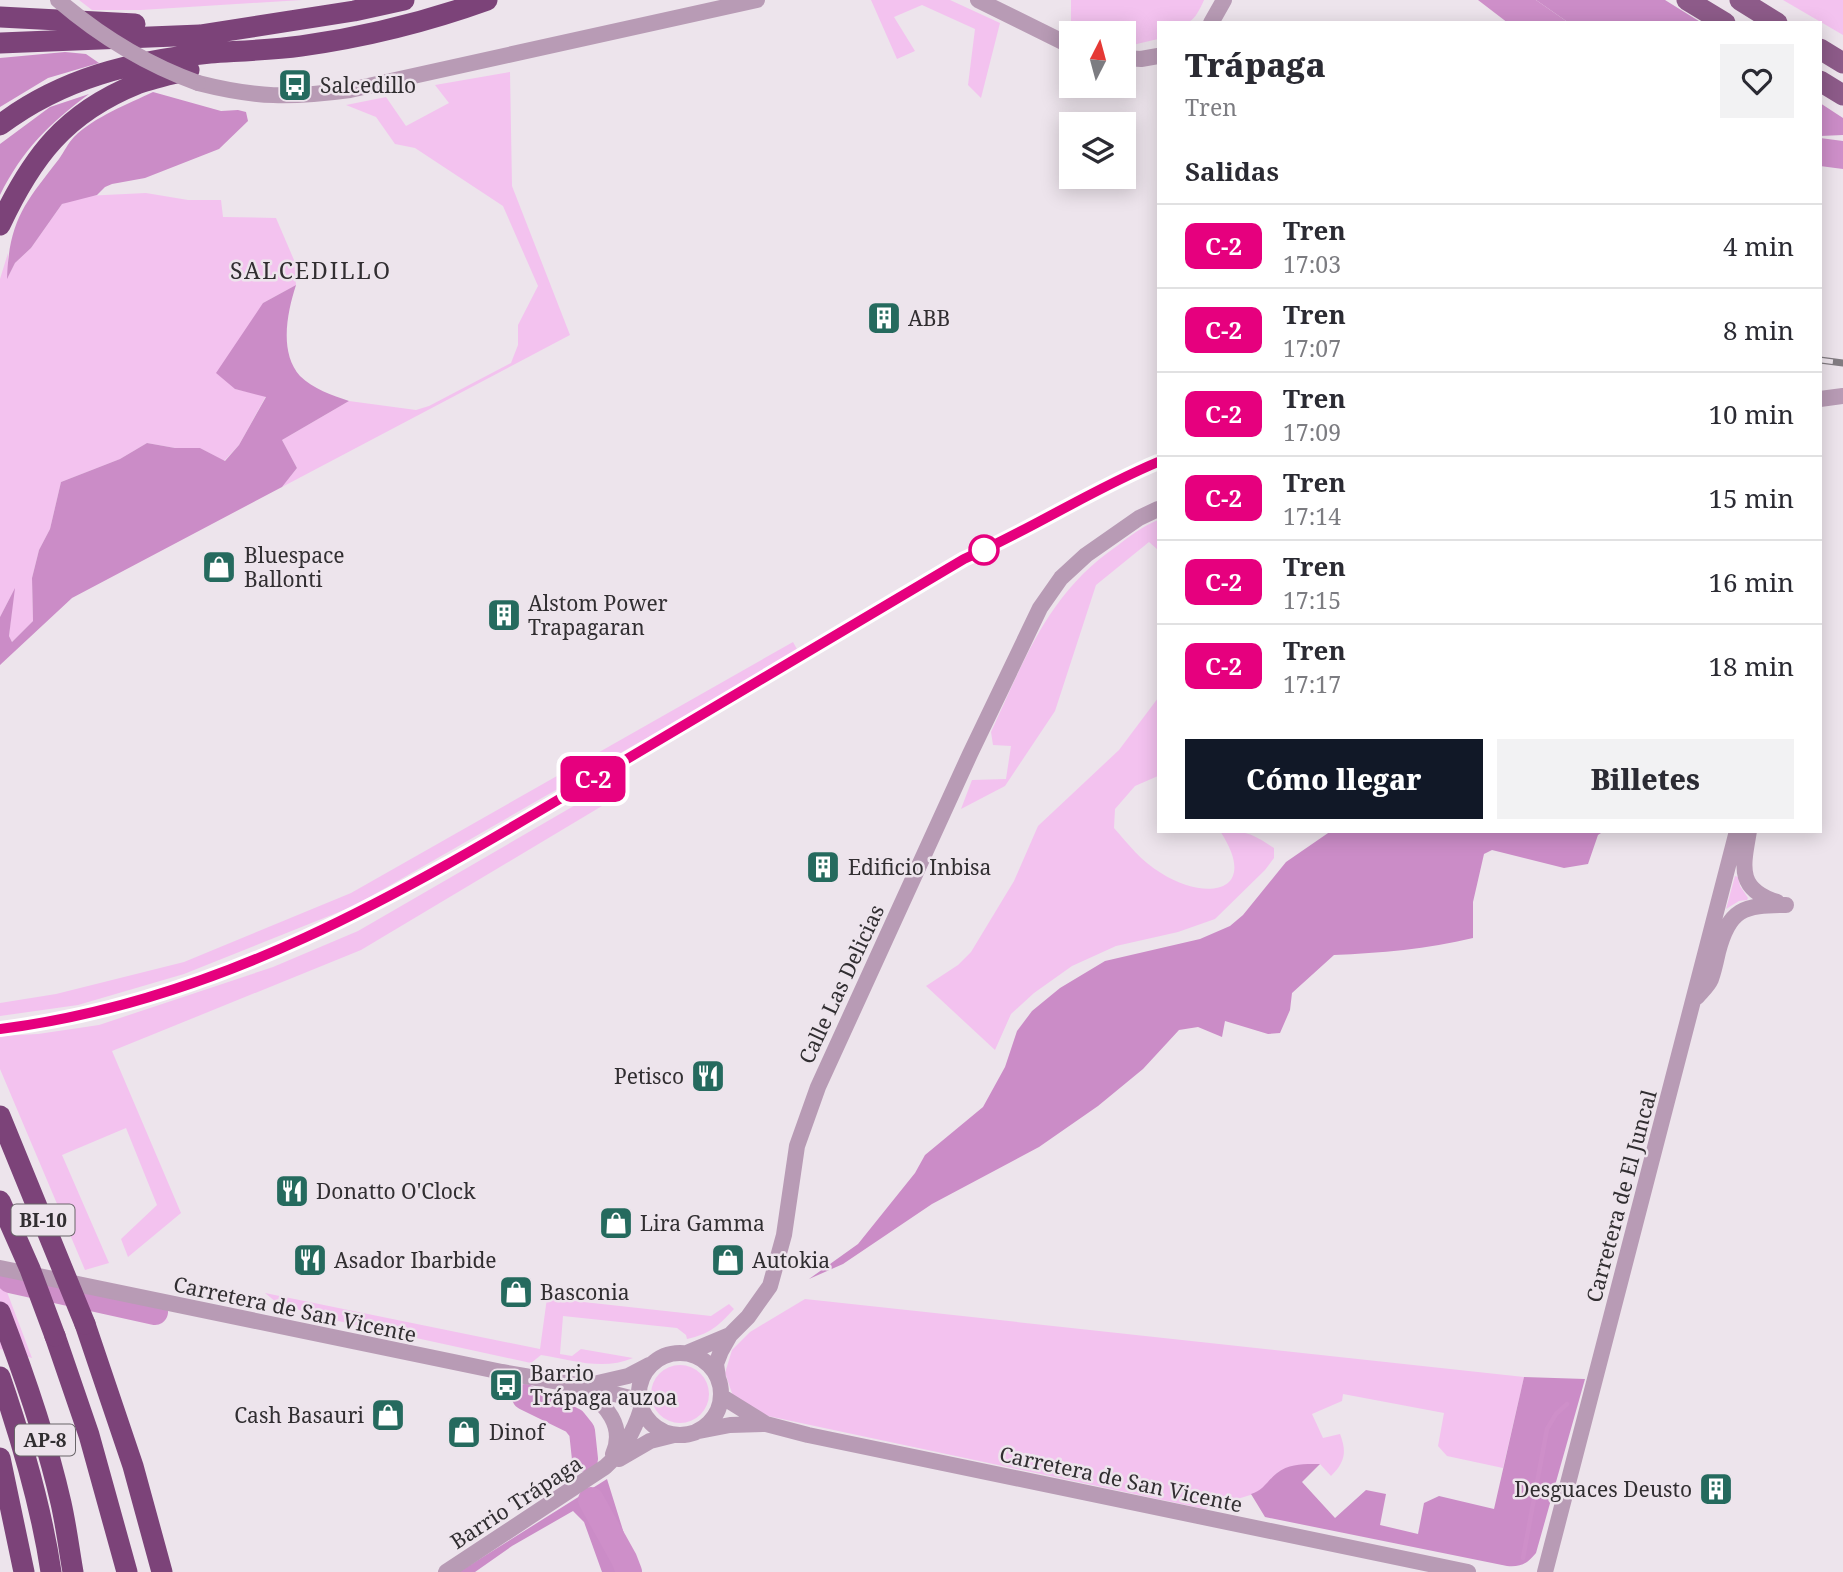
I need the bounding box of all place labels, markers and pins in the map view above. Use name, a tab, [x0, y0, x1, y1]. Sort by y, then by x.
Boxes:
bus stop icon: Salcedillo	[276, 66, 314, 104]
place label: Salcedillo	[320, 71, 416, 99]
building icon: ABB	[865, 299, 903, 337]
place label: ABB	[908, 304, 950, 332]
unlabelled marker	[969, 535, 999, 565]
place label: Bluespace Ballonti	[244, 541, 345, 593]
shop icon: Bluespace Ballonti	[200, 548, 238, 586]
place label: Alstom Power Trapagaran	[528, 589, 668, 641]
building icon: Alstom Power Trapagaran	[485, 596, 523, 634]
building icon: Edificio Inbisa	[804, 848, 842, 886]
place label: Edificio Inbisa	[848, 853, 991, 881]
restaurant icon: Petisco	[689, 1057, 727, 1095]
place label: Petisco	[614, 1062, 684, 1090]
restaurant icon: Donatto O'Clock	[273, 1172, 311, 1210]
place label: Donatto O'Clock	[316, 1177, 476, 1205]
shop icon: Lira Gamma	[597, 1204, 635, 1242]
place label: Lira Gamma	[640, 1209, 765, 1237]
restaurant icon: Asador Ibarbide	[291, 1241, 329, 1279]
shop icon: Autokia	[709, 1241, 747, 1279]
place label: Asador Ibarbide	[334, 1246, 497, 1274]
place label: Autokia	[752, 1246, 830, 1274]
shop icon: Basconia	[497, 1273, 535, 1311]
place label: Basconia	[540, 1278, 630, 1306]
place label: Barrio Trápaga auzoa	[530, 1359, 677, 1411]
bus stop icon: Barrio Trápaga auzoa	[487, 1366, 525, 1404]
shop icon: Cash Basauri	[369, 1396, 407, 1434]
place label: Cash Basauri	[234, 1401, 364, 1429]
shop icon: Dinof	[445, 1413, 483, 1451]
place label: Dinof	[489, 1418, 547, 1446]
building icon: Desguaces Deusto	[1697, 1470, 1735, 1508]
place label: Desguaces Deusto	[1514, 1475, 1692, 1503]

